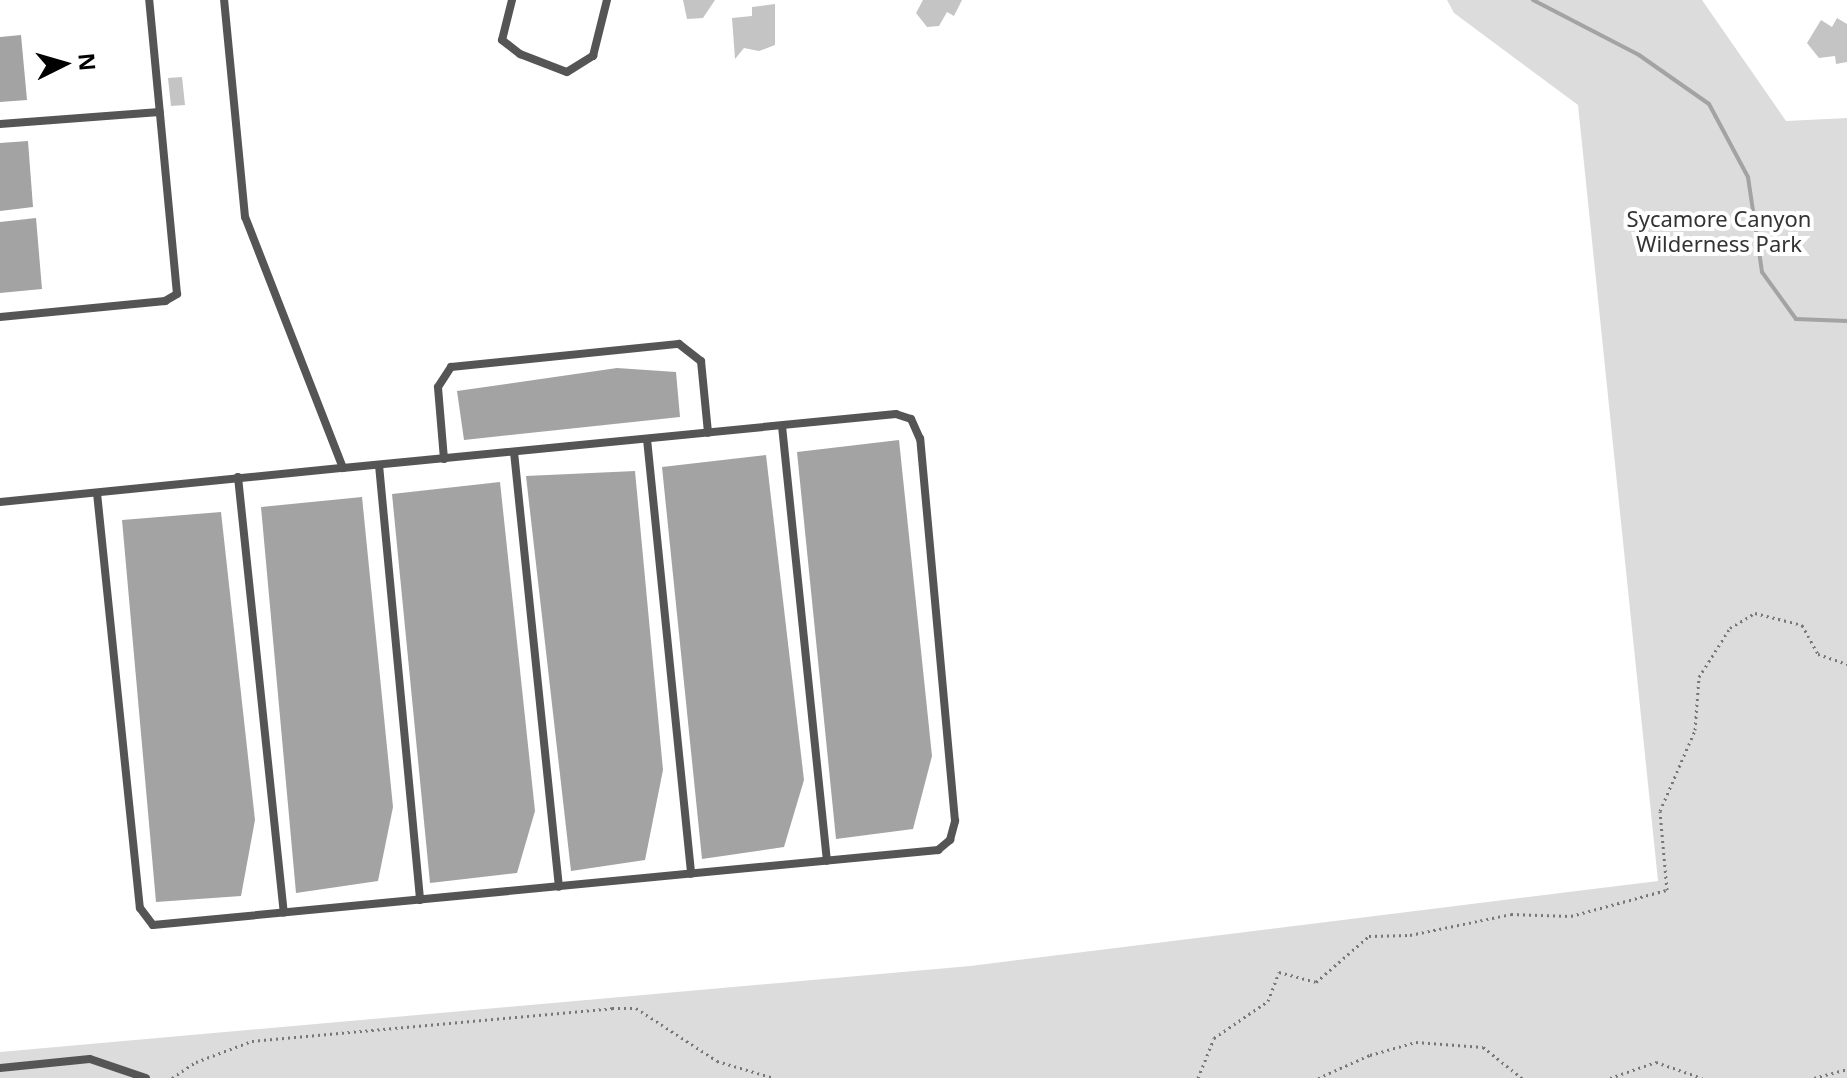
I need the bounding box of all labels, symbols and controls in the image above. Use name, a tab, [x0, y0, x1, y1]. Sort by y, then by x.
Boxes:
north arrow	[24, 24, 104, 104]
text: N	[72, 52, 104, 72]
park label: Sycamore Canyon Wilderness Park	[1627, 205, 1811, 256]

